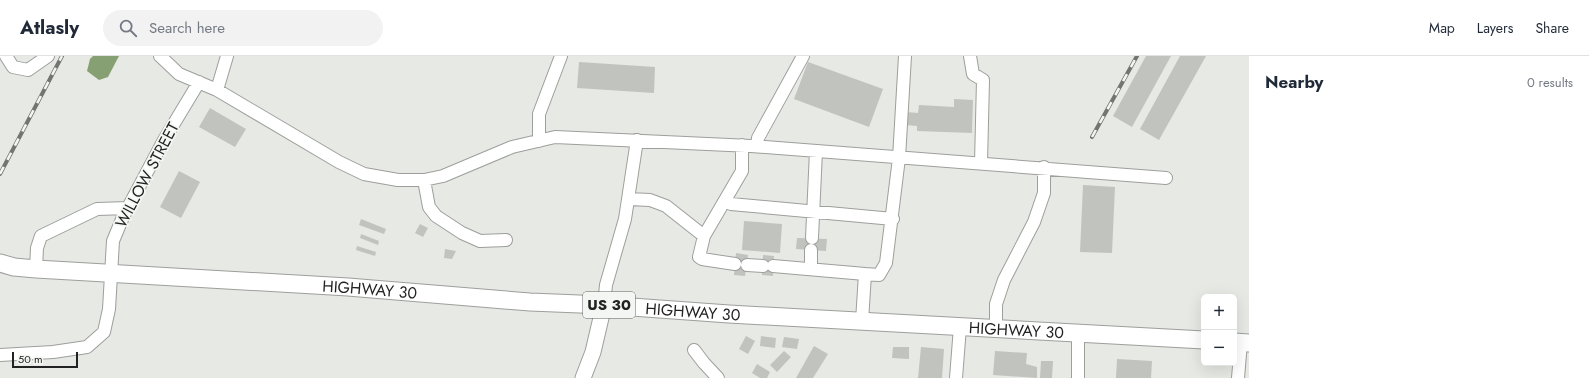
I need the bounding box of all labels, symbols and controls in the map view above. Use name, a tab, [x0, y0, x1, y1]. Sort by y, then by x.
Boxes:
search box	[103, 10, 383, 46]
text: Atlasly	[20, 14, 79, 41]
icon: search	[117, 17, 139, 39]
text: Search here	[149, 17, 225, 39]
text: Map	[1429, 18, 1455, 38]
text: Layers	[1477, 18, 1513, 38]
text: Share	[1535, 18, 1569, 38]
text: Nearby	[1265, 70, 1323, 94]
text: 0 results	[1527, 73, 1573, 92]
street label: WILLOW STREET	[109, 118, 185, 232]
street label: HIGHWAY 30	[322, 274, 418, 304]
road number: US 30	[583, 292, 635, 318]
map controls	[1201, 294, 1237, 366]
button: +	[1201, 294, 1237, 330]
street label: HIGHWAY 30	[645, 297, 741, 326]
street label: HIGHWAY 30	[968, 316, 1065, 344]
button: −	[1201, 330, 1237, 366]
scale bar	[12, 350, 78, 369]
text: 50 m	[18, 351, 43, 367]

